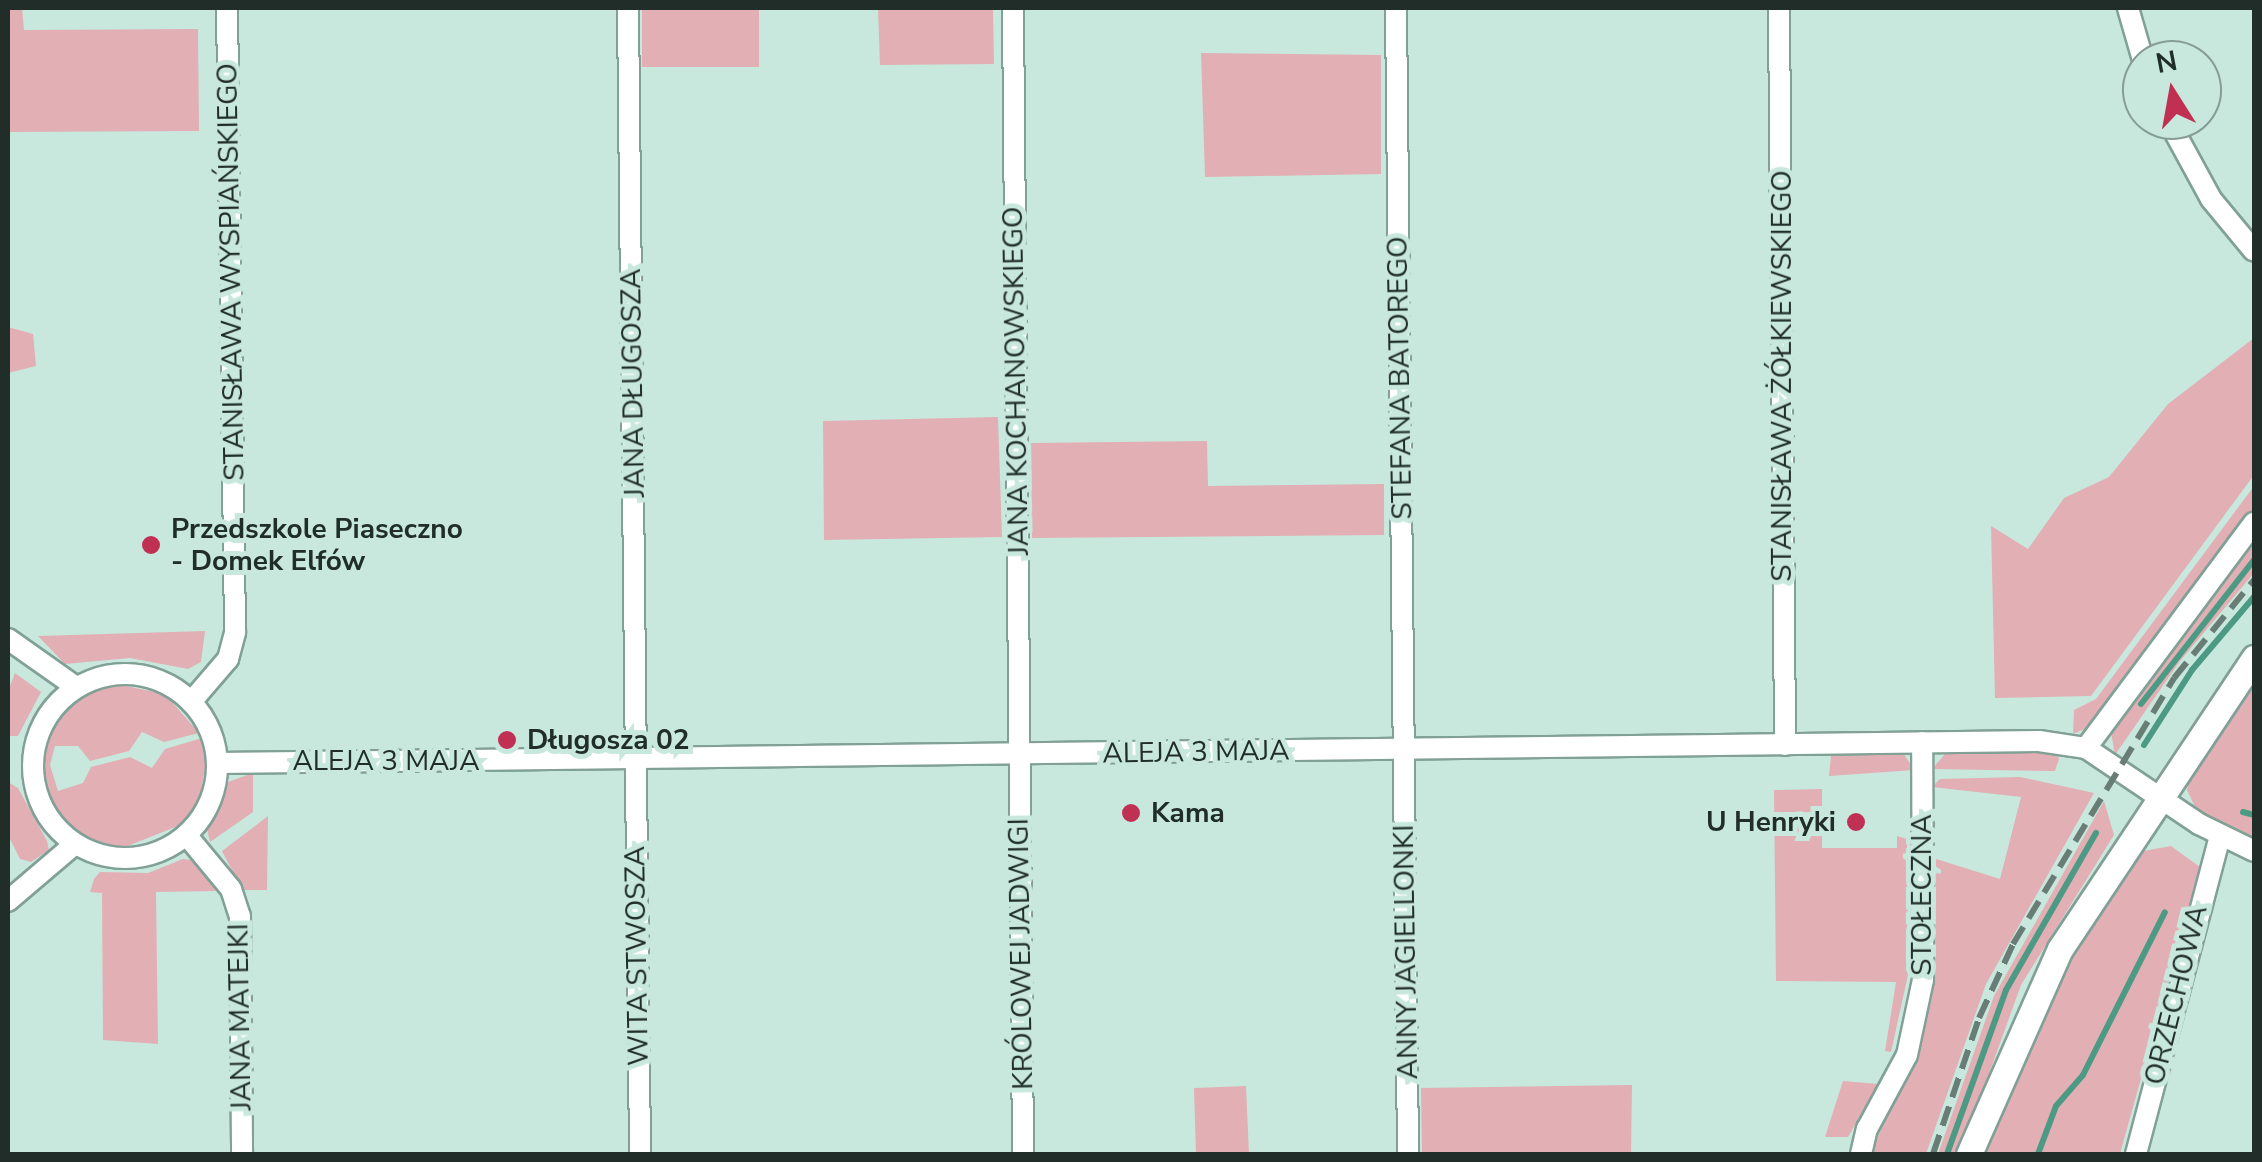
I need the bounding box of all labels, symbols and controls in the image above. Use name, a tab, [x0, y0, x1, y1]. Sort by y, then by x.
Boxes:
north arrow	[2122, 40, 2222, 140]
text: N	[2153, 42, 2181, 83]
street label: STANISŁAWA WYSPIAŃSKIEGO	[211, 63, 251, 481]
street label: STANISŁAWA ŻÓŁKIEWSKIEGO	[1765, 170, 1799, 582]
street label: JANA KOCHANOWSKIEGO	[996, 206, 1036, 556]
street label: STEFANA BATOREGO	[1381, 236, 1419, 520]
street label: JANA DŁUGOSZA	[614, 268, 652, 498]
place label: Przedszkole Piaseczno - Domek Elfów	[171, 512, 463, 578]
marker: Przedszkole Piaseczno - Domek Elfów	[140, 534, 162, 556]
place label: Długosza 02	[527, 723, 690, 757]
marker: Długosza 02	[496, 729, 518, 751]
street label: ALEJA 3 MAJA	[1102, 734, 1290, 770]
street label: ALEJA 3 MAJA	[292, 744, 480, 778]
place label: Kama	[1151, 796, 1225, 830]
marker: Kama	[1120, 802, 1142, 824]
place label: U Henryki	[1706, 805, 1836, 839]
marker: U Henryki	[1845, 811, 1867, 833]
street label: STOŁECZNA	[1905, 814, 1939, 976]
street label: KRÓLOWEJ JADWIGI	[1002, 818, 1040, 1090]
street label: ANNY JAGIELLONKI	[1387, 824, 1425, 1080]
street label: WITA STWOSZA	[618, 846, 656, 1066]
street label: ORZECHOWA	[2137, 902, 2215, 1088]
street label: JANA MATEJKI	[222, 923, 258, 1111]

